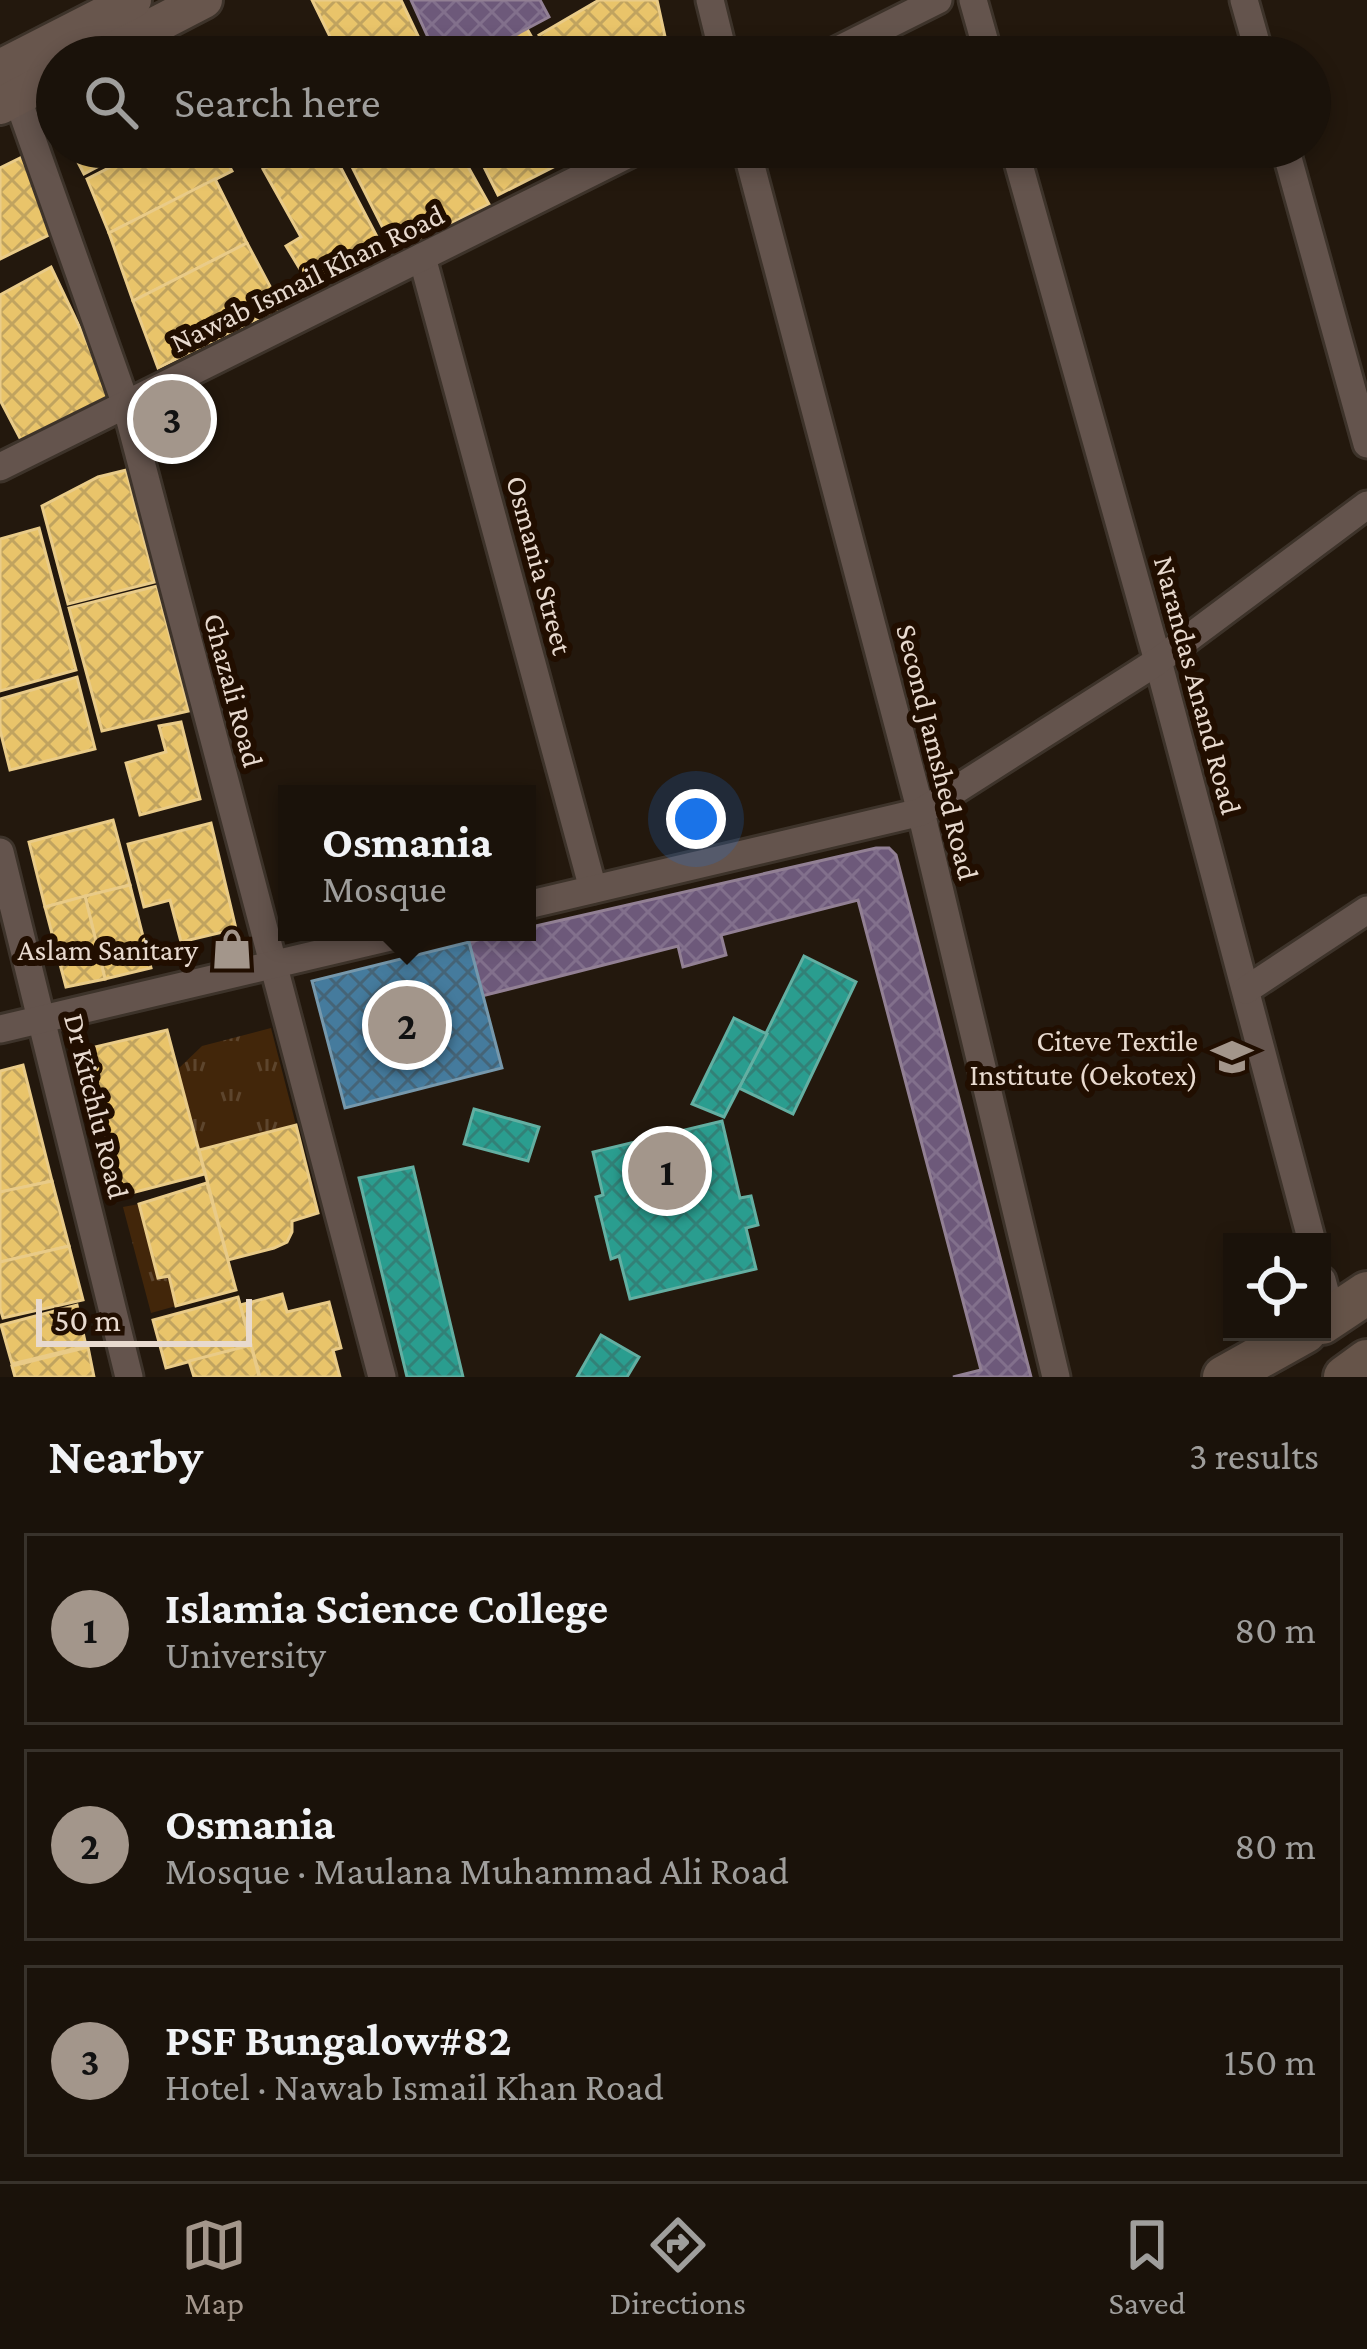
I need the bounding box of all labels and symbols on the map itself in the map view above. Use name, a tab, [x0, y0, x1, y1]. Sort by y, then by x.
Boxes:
street label: Nawab Ismail Khan Road	[165, 197, 449, 359]
pin: 3	[133, 374, 211, 464]
street label: Osmania Street	[500, 472, 580, 659]
street label: Narandas Anand Road	[1148, 552, 1248, 818]
street label: Ghazali Road	[198, 610, 270, 771]
street label: Second Jamshed Road	[890, 621, 986, 883]
your location	[666, 789, 726, 849]
shop icon: Aslam Sanitary	[209, 926, 255, 972]
place label: Aslam Sanitary	[18, 933, 198, 967]
pin: 2	[368, 980, 446, 1070]
street label: Dr Kitchlu Road	[58, 1010, 136, 1202]
place label: Citeve Textile Institute (Oekotex)	[969, 1024, 1198, 1092]
school or university icon: Citeve Textile Institute (Oekotex)	[1209, 1034, 1255, 1080]
pin: 1	[628, 1126, 706, 1216]
scale bar	[36, 1293, 252, 1346]

